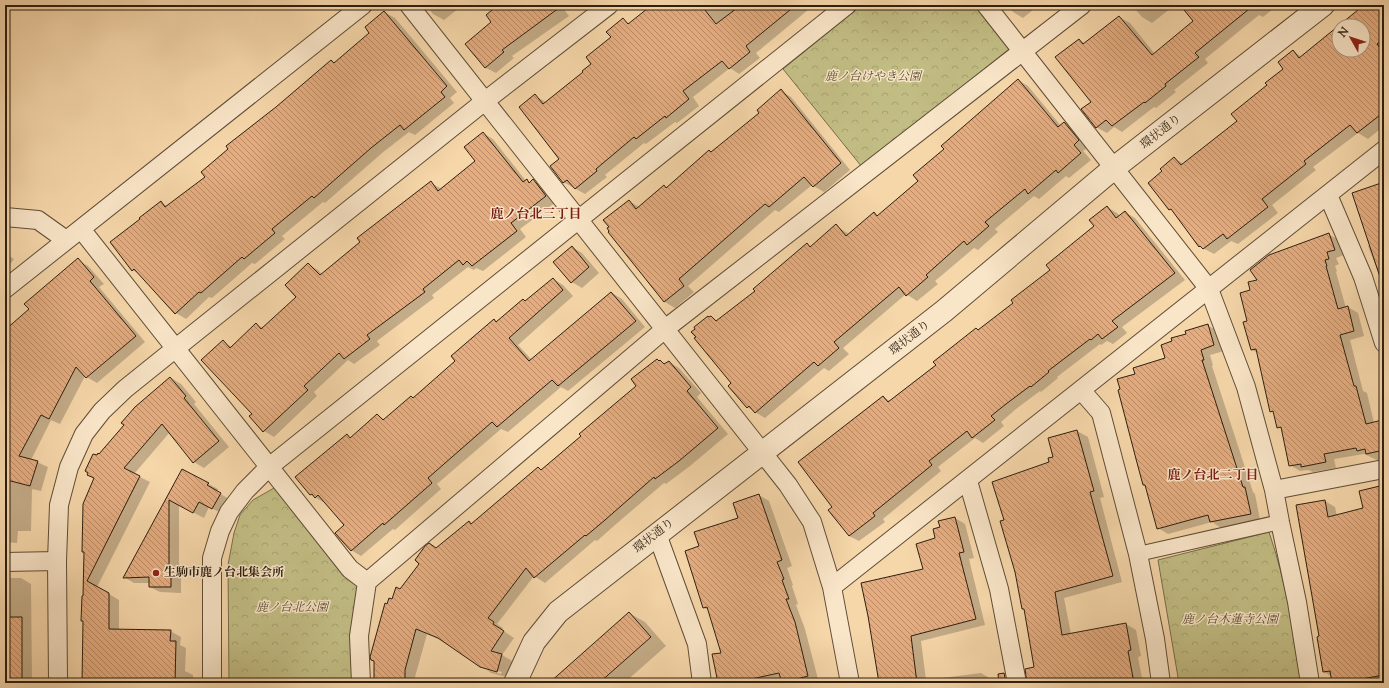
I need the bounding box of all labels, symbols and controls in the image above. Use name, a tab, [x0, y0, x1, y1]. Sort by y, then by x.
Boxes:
north arrow	[1331, 18, 1371, 58]
text: N	[1334, 24, 1353, 42]
park label: 鹿ノ台けやき公園	[825, 68, 923, 86]
street label: 環状通り	[1137, 110, 1185, 154]
district label: 鹿ノ台北三丁目	[490, 206, 582, 224]
street label: 環状通り	[886, 316, 934, 360]
district label: 鹿ノ台北二丁目	[1167, 467, 1259, 485]
street label: 環状通り	[630, 514, 678, 558]
place label: 生駒市鹿ノ台北集会所	[164, 564, 284, 582]
marker: 生駒市鹿ノ台北集会所	[151, 568, 161, 578]
park label: 鹿ノ台北公園	[256, 599, 330, 617]
park label: 鹿ノ台木蓮寺公園	[1182, 611, 1280, 629]

